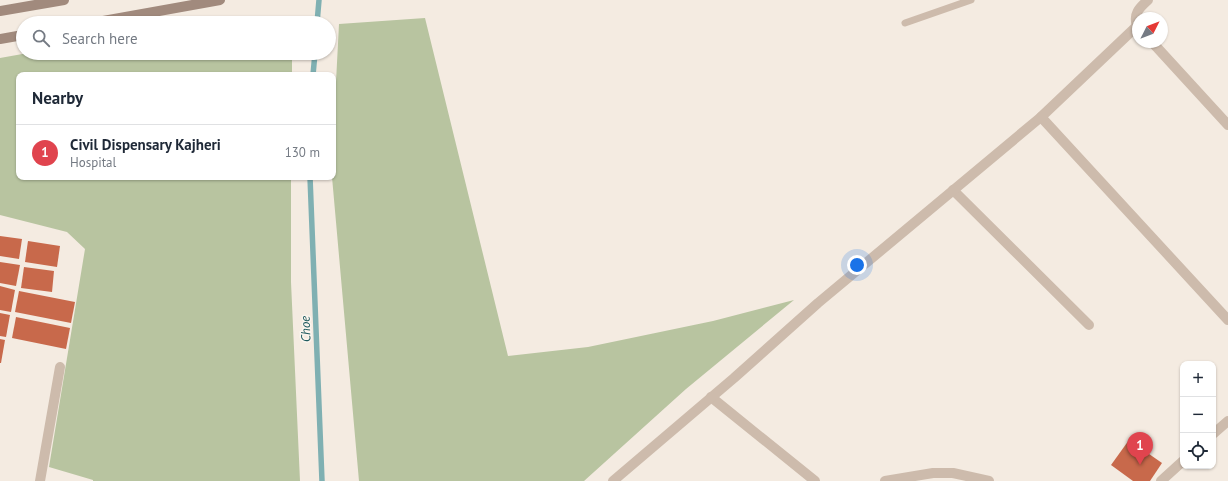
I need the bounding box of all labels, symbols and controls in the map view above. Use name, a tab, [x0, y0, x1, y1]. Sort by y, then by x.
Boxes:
north arrow	[1132, 12, 1168, 48]
search box	[16, 16, 336, 60]
icon: search	[30, 27, 52, 49]
text: Search here	[62, 29, 138, 48]
text: Nearby	[32, 87, 83, 109]
text: Civil Dispensary Kajheri	[70, 135, 221, 154]
text: 1	[41, 144, 49, 161]
text: 130 m	[285, 144, 320, 161]
text: Hospital	[70, 154, 116, 171]
your location	[847, 255, 867, 275]
water label: Choe	[297, 315, 314, 342]
map controls	[1180, 361, 1216, 469]
button: +	[1180, 361, 1216, 397]
button: −	[1180, 397, 1216, 433]
pin: 1	[1127, 432, 1153, 465]
button: locate	[1180, 433, 1216, 469]

